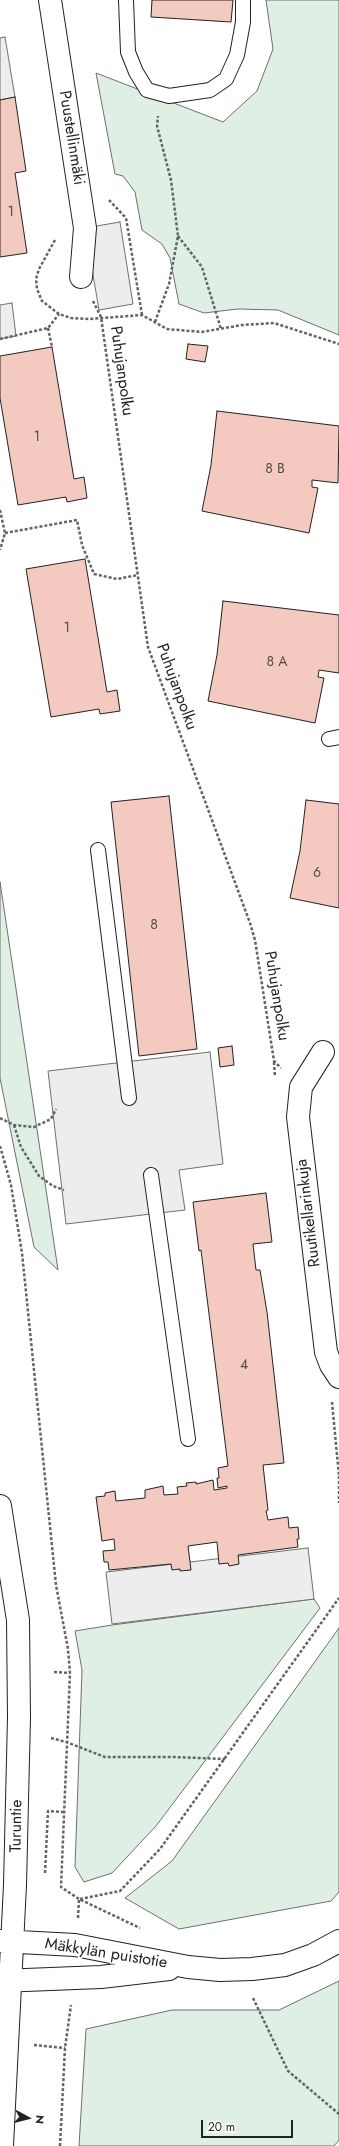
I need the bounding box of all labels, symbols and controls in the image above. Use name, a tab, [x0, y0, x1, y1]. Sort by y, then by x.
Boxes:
street label: Puustellinmäki	[54, 90, 88, 186]
house number: 1	[8, 205, 14, 221]
street label: Puhujanpolku	[105, 325, 137, 417]
house number: 1	[34, 430, 40, 446]
house number: 8 B	[265, 462, 285, 478]
house number: 1	[64, 621, 70, 637]
street label: Puhujanpolku	[151, 641, 201, 733]
house number: 8 A	[266, 655, 288, 671]
house number: 6	[313, 866, 321, 882]
house number: 8	[150, 918, 158, 934]
street label: Puhujanpolku	[259, 950, 293, 1042]
street label: Ruutikellarinkuja	[293, 1158, 325, 1268]
house number: 4	[240, 1358, 248, 1374]
street label: Turuntie	[7, 1799, 27, 1853]
street label: Mäkkylän puistotie	[43, 1935, 169, 1973]
north arrow	[8, 2098, 48, 2138]
scale bar	[203, 2112, 295, 2138]
text: N	[31, 2114, 48, 2125]
text: 20 m	[208, 2118, 235, 2136]

